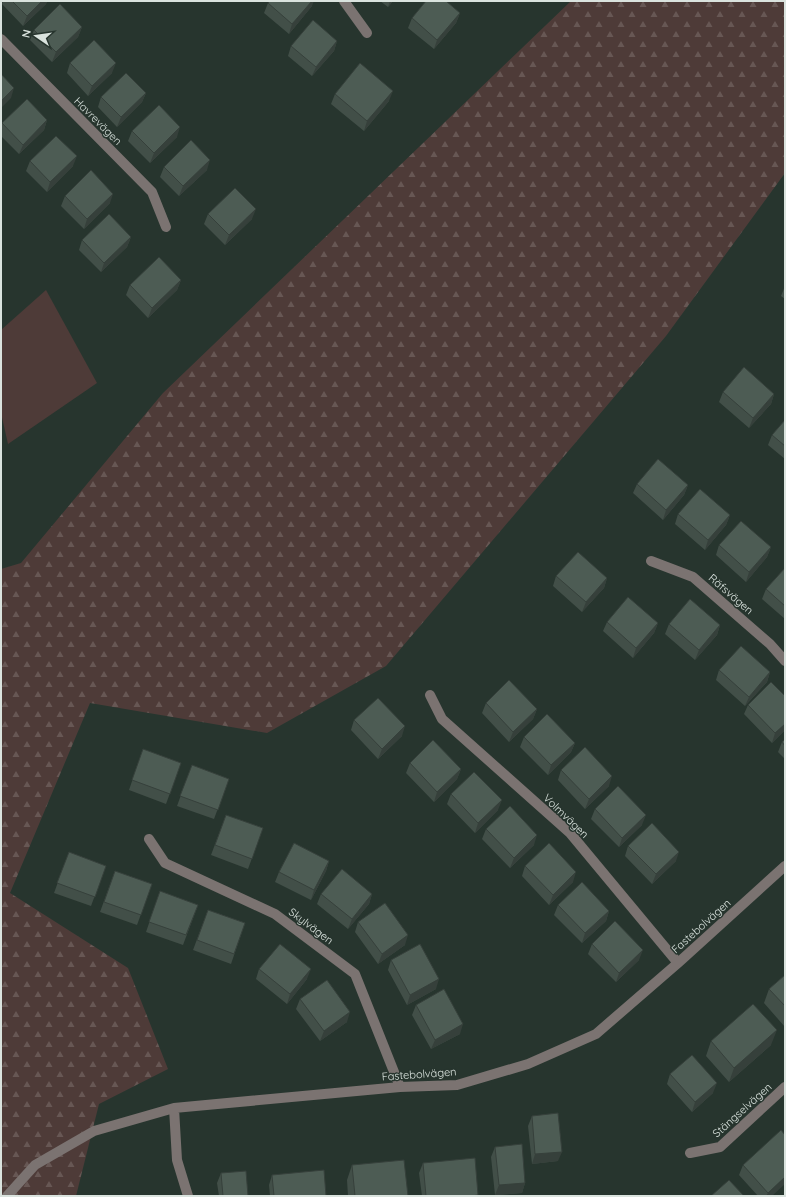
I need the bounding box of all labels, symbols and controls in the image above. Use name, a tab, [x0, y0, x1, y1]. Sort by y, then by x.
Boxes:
north arrow	[16, 16, 56, 56]
text: N	[19, 28, 34, 39]
street label: Havrevägen	[71, 94, 125, 148]
street label: Räfsvägen	[706, 571, 756, 617]
street label: Volmvägen	[540, 791, 592, 841]
street label: Fastebolvägen	[668, 896, 734, 956]
street label: Skylvägen	[286, 905, 336, 947]
street label: Fastebolvägen	[381, 1064, 457, 1084]
street label: Stängselvägen	[709, 1080, 775, 1140]

